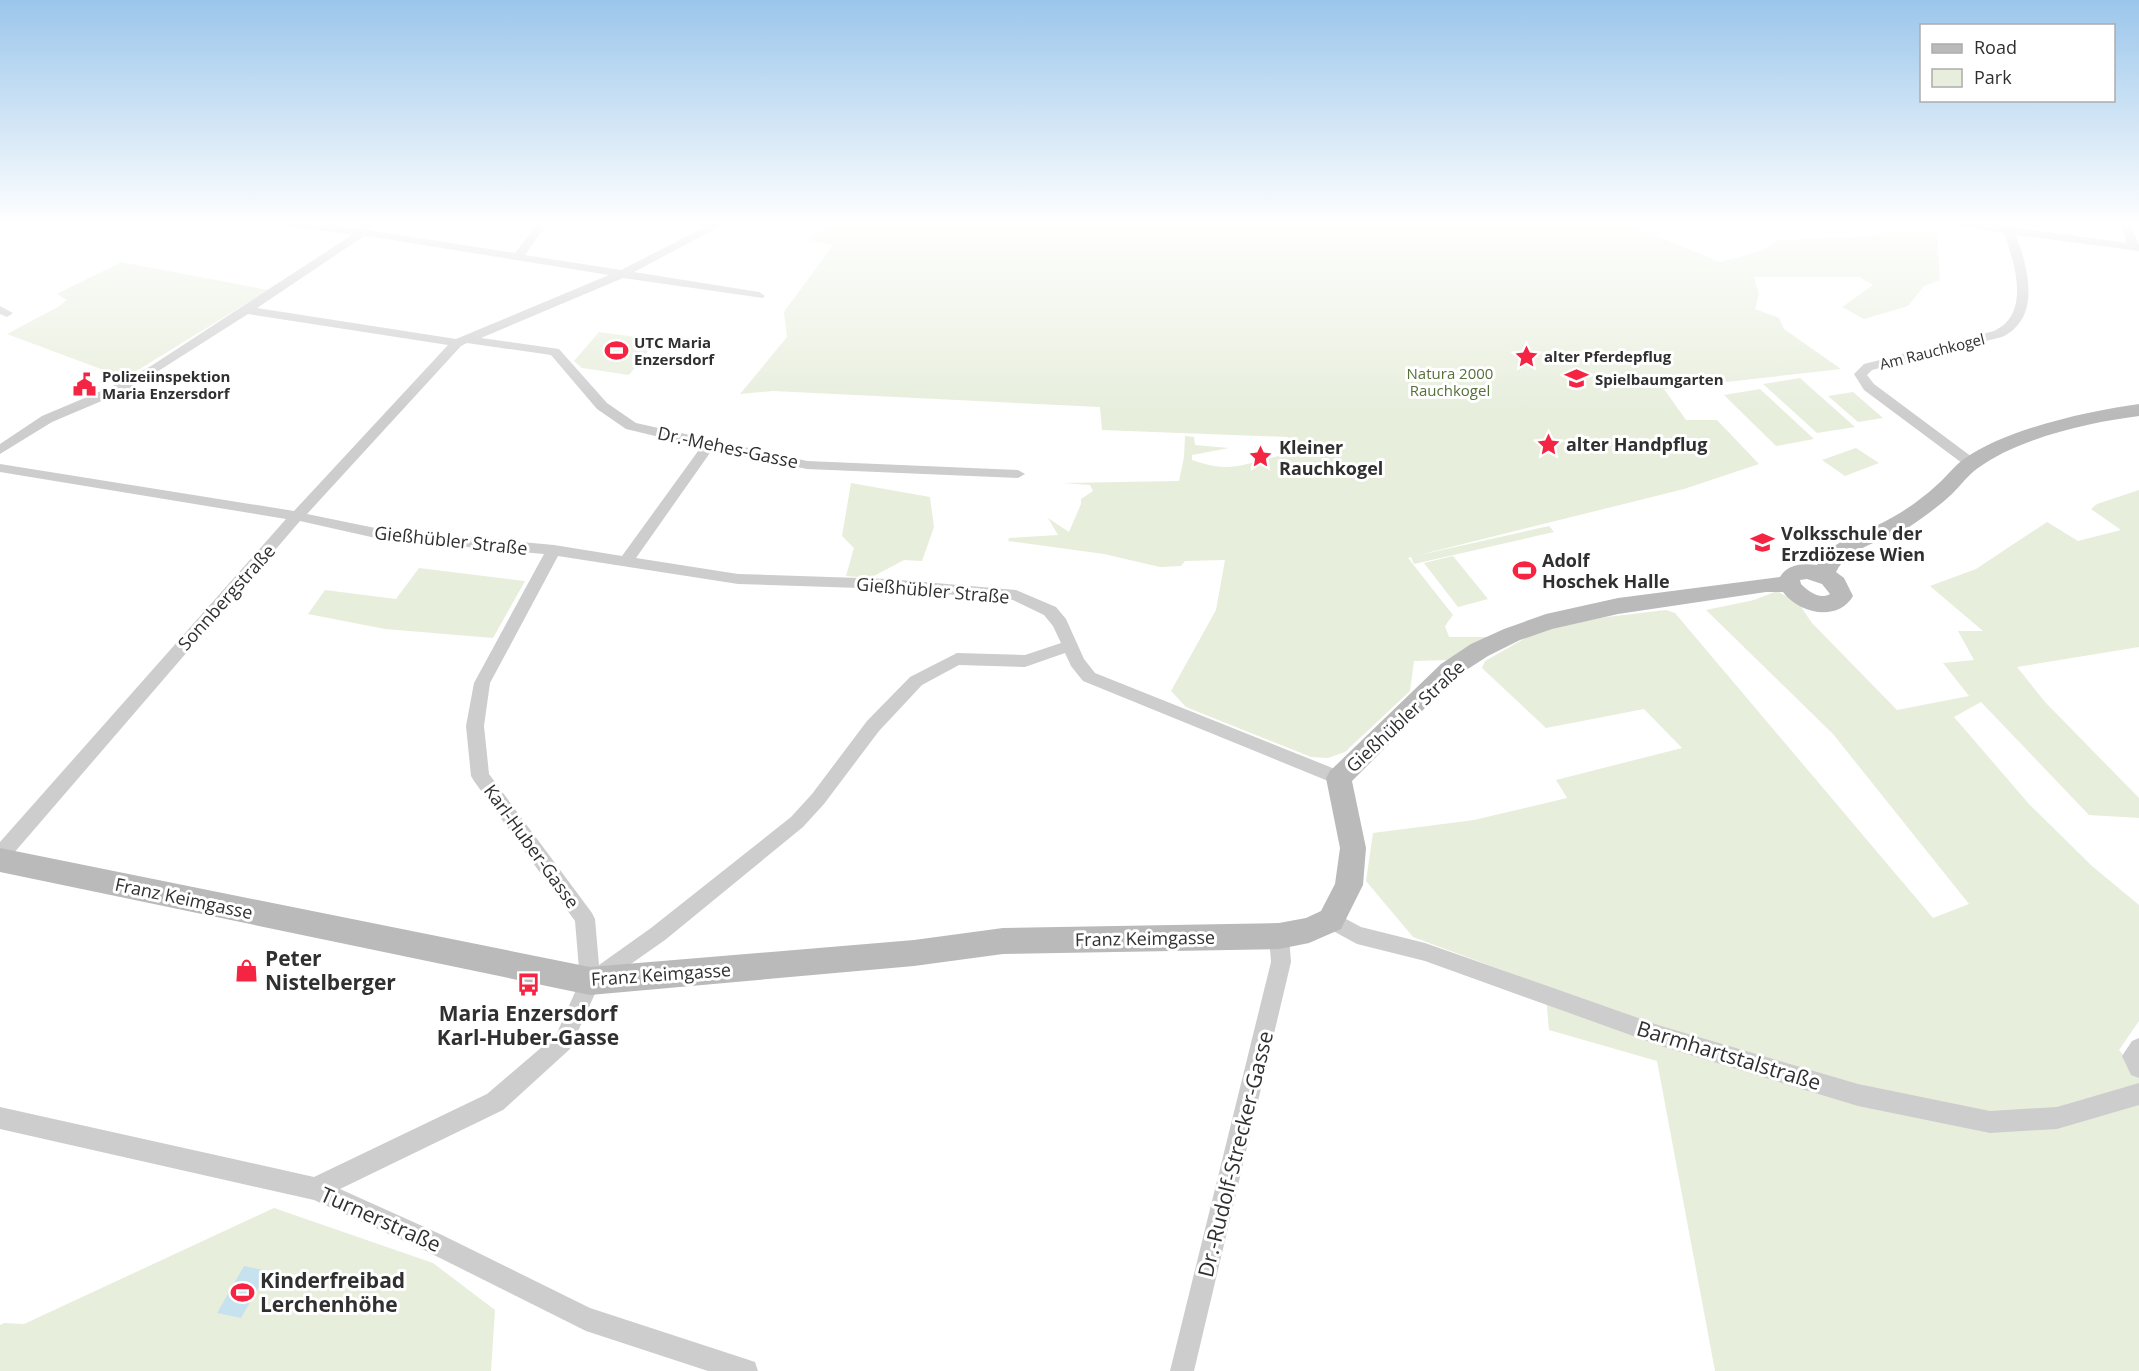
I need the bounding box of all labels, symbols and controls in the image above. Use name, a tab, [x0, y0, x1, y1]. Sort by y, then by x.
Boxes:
legend	[1920, 24, 2115, 102]
text: Road	[1974, 35, 2017, 59]
text: Park	[1974, 65, 2012, 89]
street label: Am Rauchkogel	[1877, 328, 1987, 374]
place label: UTC Maria Enzersdorf	[634, 332, 715, 369]
sports icon: UTC Maria Enzersdorf	[603, 338, 629, 364]
place icon: alter Pferdepflug	[1513, 343, 1539, 369]
place label: alter Pferdepflug	[1544, 346, 1672, 366]
park label: Natura 2000 Rauchkogel	[1407, 363, 1493, 400]
place label: Polizeiinspektion Maria Enzersdorf	[102, 366, 231, 403]
school or university icon: Spielbaumgarten	[1564, 366, 1590, 392]
place label: Spielbaumgarten	[1595, 369, 1724, 389]
public building icon: Polizeiinspektion Maria Enzersdorf	[71, 372, 97, 398]
street label: Dr.-Mehes-Gasse	[656, 420, 800, 474]
place icon: alter Handpflug	[1535, 431, 1561, 457]
place label: alter Handpflug	[1566, 432, 1707, 456]
place label: Kleiner Rauchkogel	[1279, 435, 1383, 480]
place icon: Kleiner Rauchkogel	[1248, 444, 1274, 470]
street label: Gießhübler Straße	[373, 520, 529, 560]
place label: Volksschule der Erzdiözese Wien	[1781, 521, 1925, 566]
school or university icon: Volksschule der Erzdiözese Wien	[1750, 530, 1776, 556]
street label: Sonnbergstraße	[172, 539, 280, 655]
place label: Adolf Hoschek Halle	[1542, 548, 1670, 593]
sports icon: Adolf Hoschek Halle	[1511, 557, 1537, 583]
street label: Gießhübler Straße	[855, 571, 1011, 609]
street label: Gießhübler Straße	[1341, 655, 1469, 777]
street label: Karl-Huber-Gasse	[479, 779, 585, 913]
street label: Franz Keimgasse	[113, 872, 255, 924]
street label: Franz Keimgasse	[1075, 925, 1215, 951]
place label: Peter Nistelberger	[265, 944, 396, 996]
shop icon: Peter Nistelberger	[234, 957, 260, 983]
street label: Franz Keimgasse	[590, 957, 732, 991]
bus stop icon: Maria Enzersdorf Karl-Huber-Gasse	[515, 972, 541, 998]
place label: Maria Enzersdorf Karl-Huber-Gasse	[437, 999, 619, 1051]
street label: Barmhartstalstraße	[1634, 1014, 1824, 1096]
street label: Dr.-Rudolf-Strecker-Gasse	[1191, 1028, 1279, 1280]
street label: Turnerstraße	[316, 1180, 446, 1258]
place label: Kinderfreibad Lerchenhöhe	[260, 1266, 405, 1318]
sports icon: Kinderfreibad Lerchenhöhe	[229, 1279, 255, 1305]

